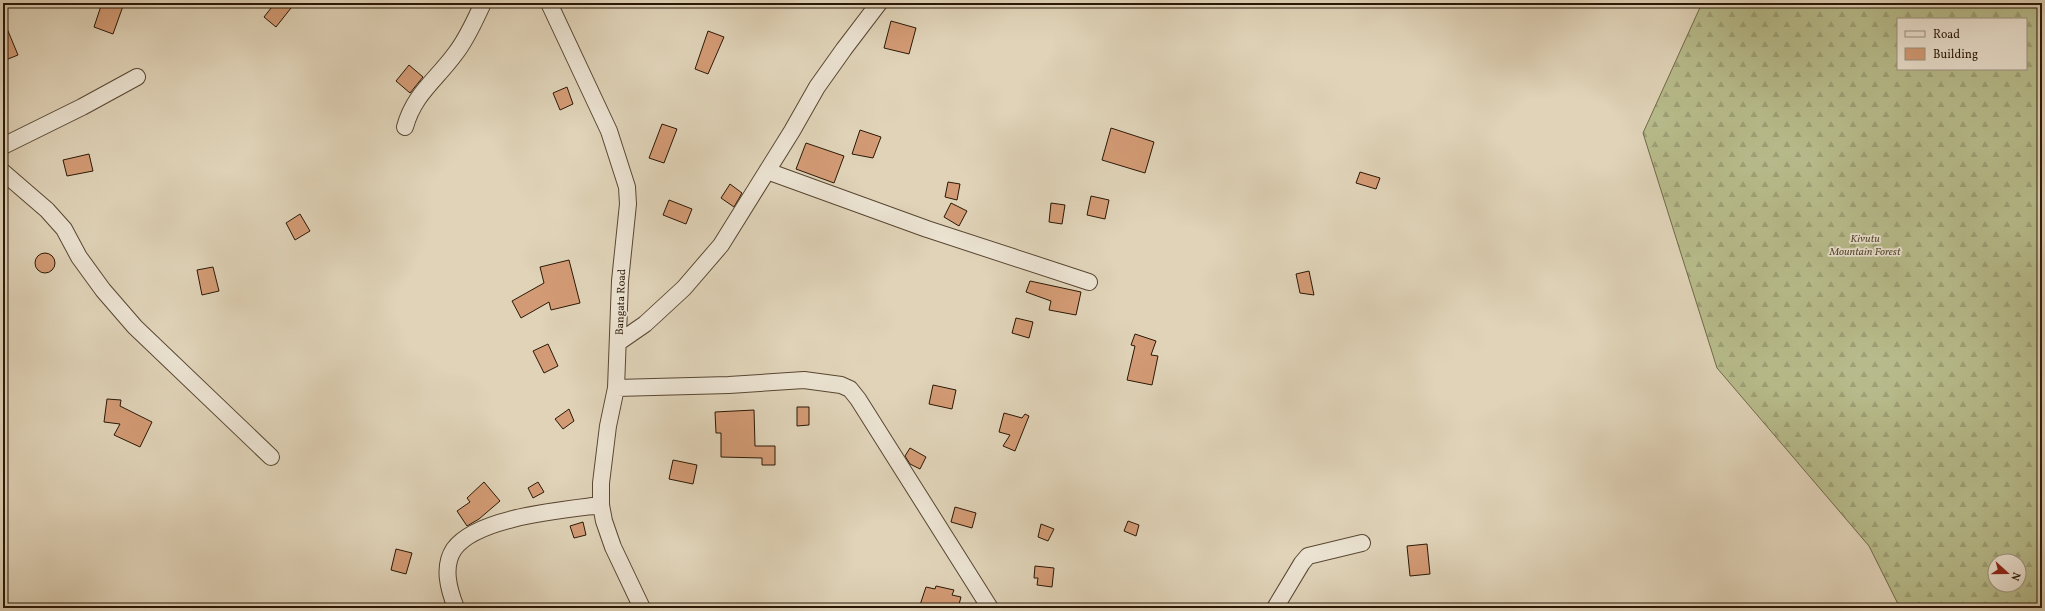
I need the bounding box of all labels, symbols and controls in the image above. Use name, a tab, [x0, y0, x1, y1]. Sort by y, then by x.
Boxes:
legend	[1897, 18, 2027, 70]
text: Road	[1933, 27, 1960, 43]
text: Building	[1933, 47, 1978, 63]
park label: Kivutu Mountain Forest	[1829, 232, 1901, 260]
street label: Bangata Road	[613, 269, 630, 335]
north arrow	[1987, 553, 2027, 593]
text: N	[2007, 570, 2023, 582]

